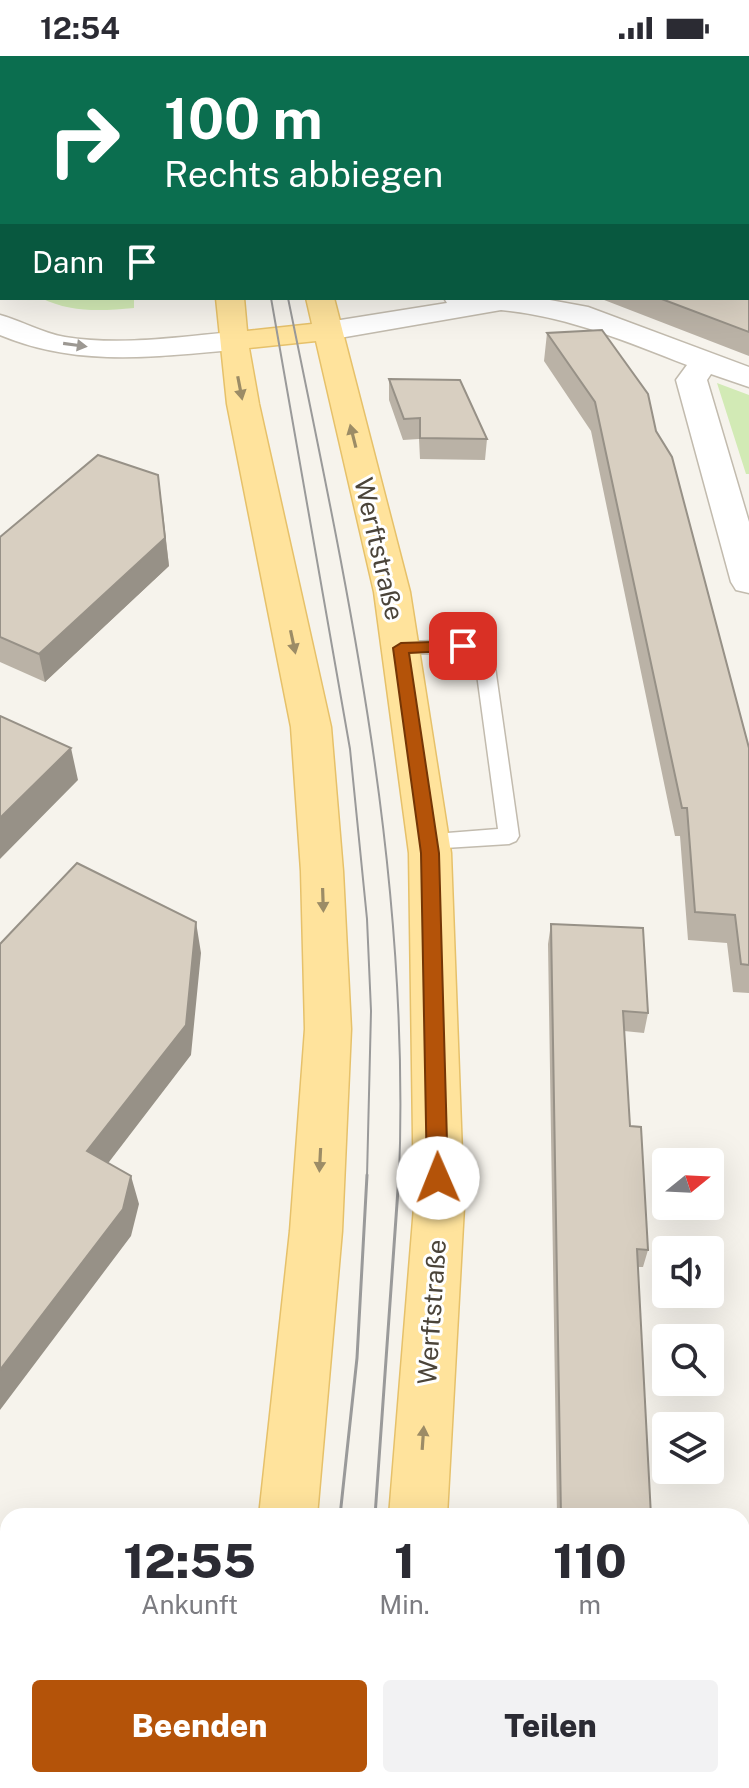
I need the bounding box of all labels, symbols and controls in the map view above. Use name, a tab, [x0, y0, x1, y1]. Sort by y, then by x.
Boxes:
text: 12:54	[40, 10, 120, 46]
text: 100 m	[164, 86, 323, 152]
icon: right	[32, 88, 136, 192]
text: Rechts abbiegen	[164, 153, 443, 195]
icon: arrive	[120, 240, 164, 284]
text: Dann	[32, 244, 104, 280]
one-way arrow	[62, 339, 87, 352]
one-way arrow	[235, 376, 247, 401]
one-way arrow	[347, 423, 359, 448]
street label: Werftstraße	[348, 475, 411, 623]
pin	[429, 612, 497, 680]
icon: arrive	[441, 624, 485, 668]
one-way arrow	[287, 630, 300, 655]
one-way arrow	[317, 888, 330, 913]
position arrow	[396, 1136, 480, 1220]
one-way arrow	[314, 1148, 327, 1173]
north arrow	[652, 1148, 724, 1220]
map controls	[652, 1148, 724, 1484]
button: sound	[652, 1236, 724, 1308]
street label: Werftstraße	[411, 1238, 452, 1386]
button: search	[652, 1324, 724, 1396]
button: layers	[652, 1412, 724, 1484]
one-way arrow	[417, 1425, 430, 1450]
text: 12:55	[123, 1532, 256, 1589]
text: 1	[394, 1532, 415, 1589]
text: 110	[553, 1532, 627, 1589]
text: Ankunft	[141, 1589, 238, 1620]
text: Min.	[379, 1589, 430, 1620]
text: m	[579, 1589, 601, 1620]
button: Beenden	[32, 1680, 367, 1772]
button: Teilen	[383, 1680, 718, 1772]

